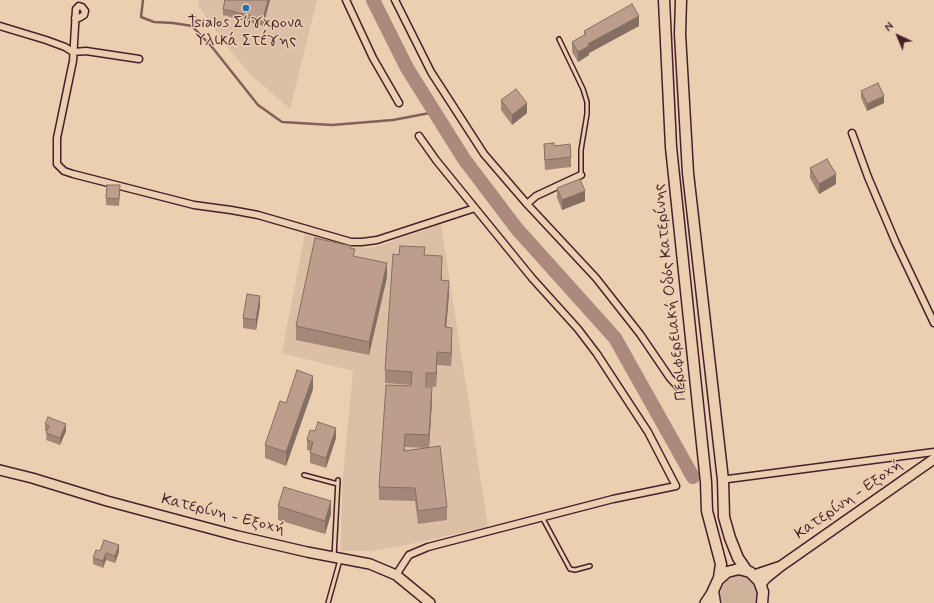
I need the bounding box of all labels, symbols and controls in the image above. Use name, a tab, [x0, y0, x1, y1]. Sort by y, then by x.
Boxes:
marker: Tsialos Σύγχρονα Υλικά Στέγης	[241, 3, 251, 13]
place label: Tsialos Σύγχρονα Υλικά Στέγης	[188, 14, 304, 52]
north arrow	[878, 16, 918, 56]
text: N	[882, 20, 897, 35]
street label: Περιφερειακή Οδός Κατερίνης	[650, 183, 692, 401]
street label: Κατερίνη - Εξοχή	[792, 456, 906, 544]
street label: Κατερίνη - Εξοχή	[159, 490, 287, 540]

